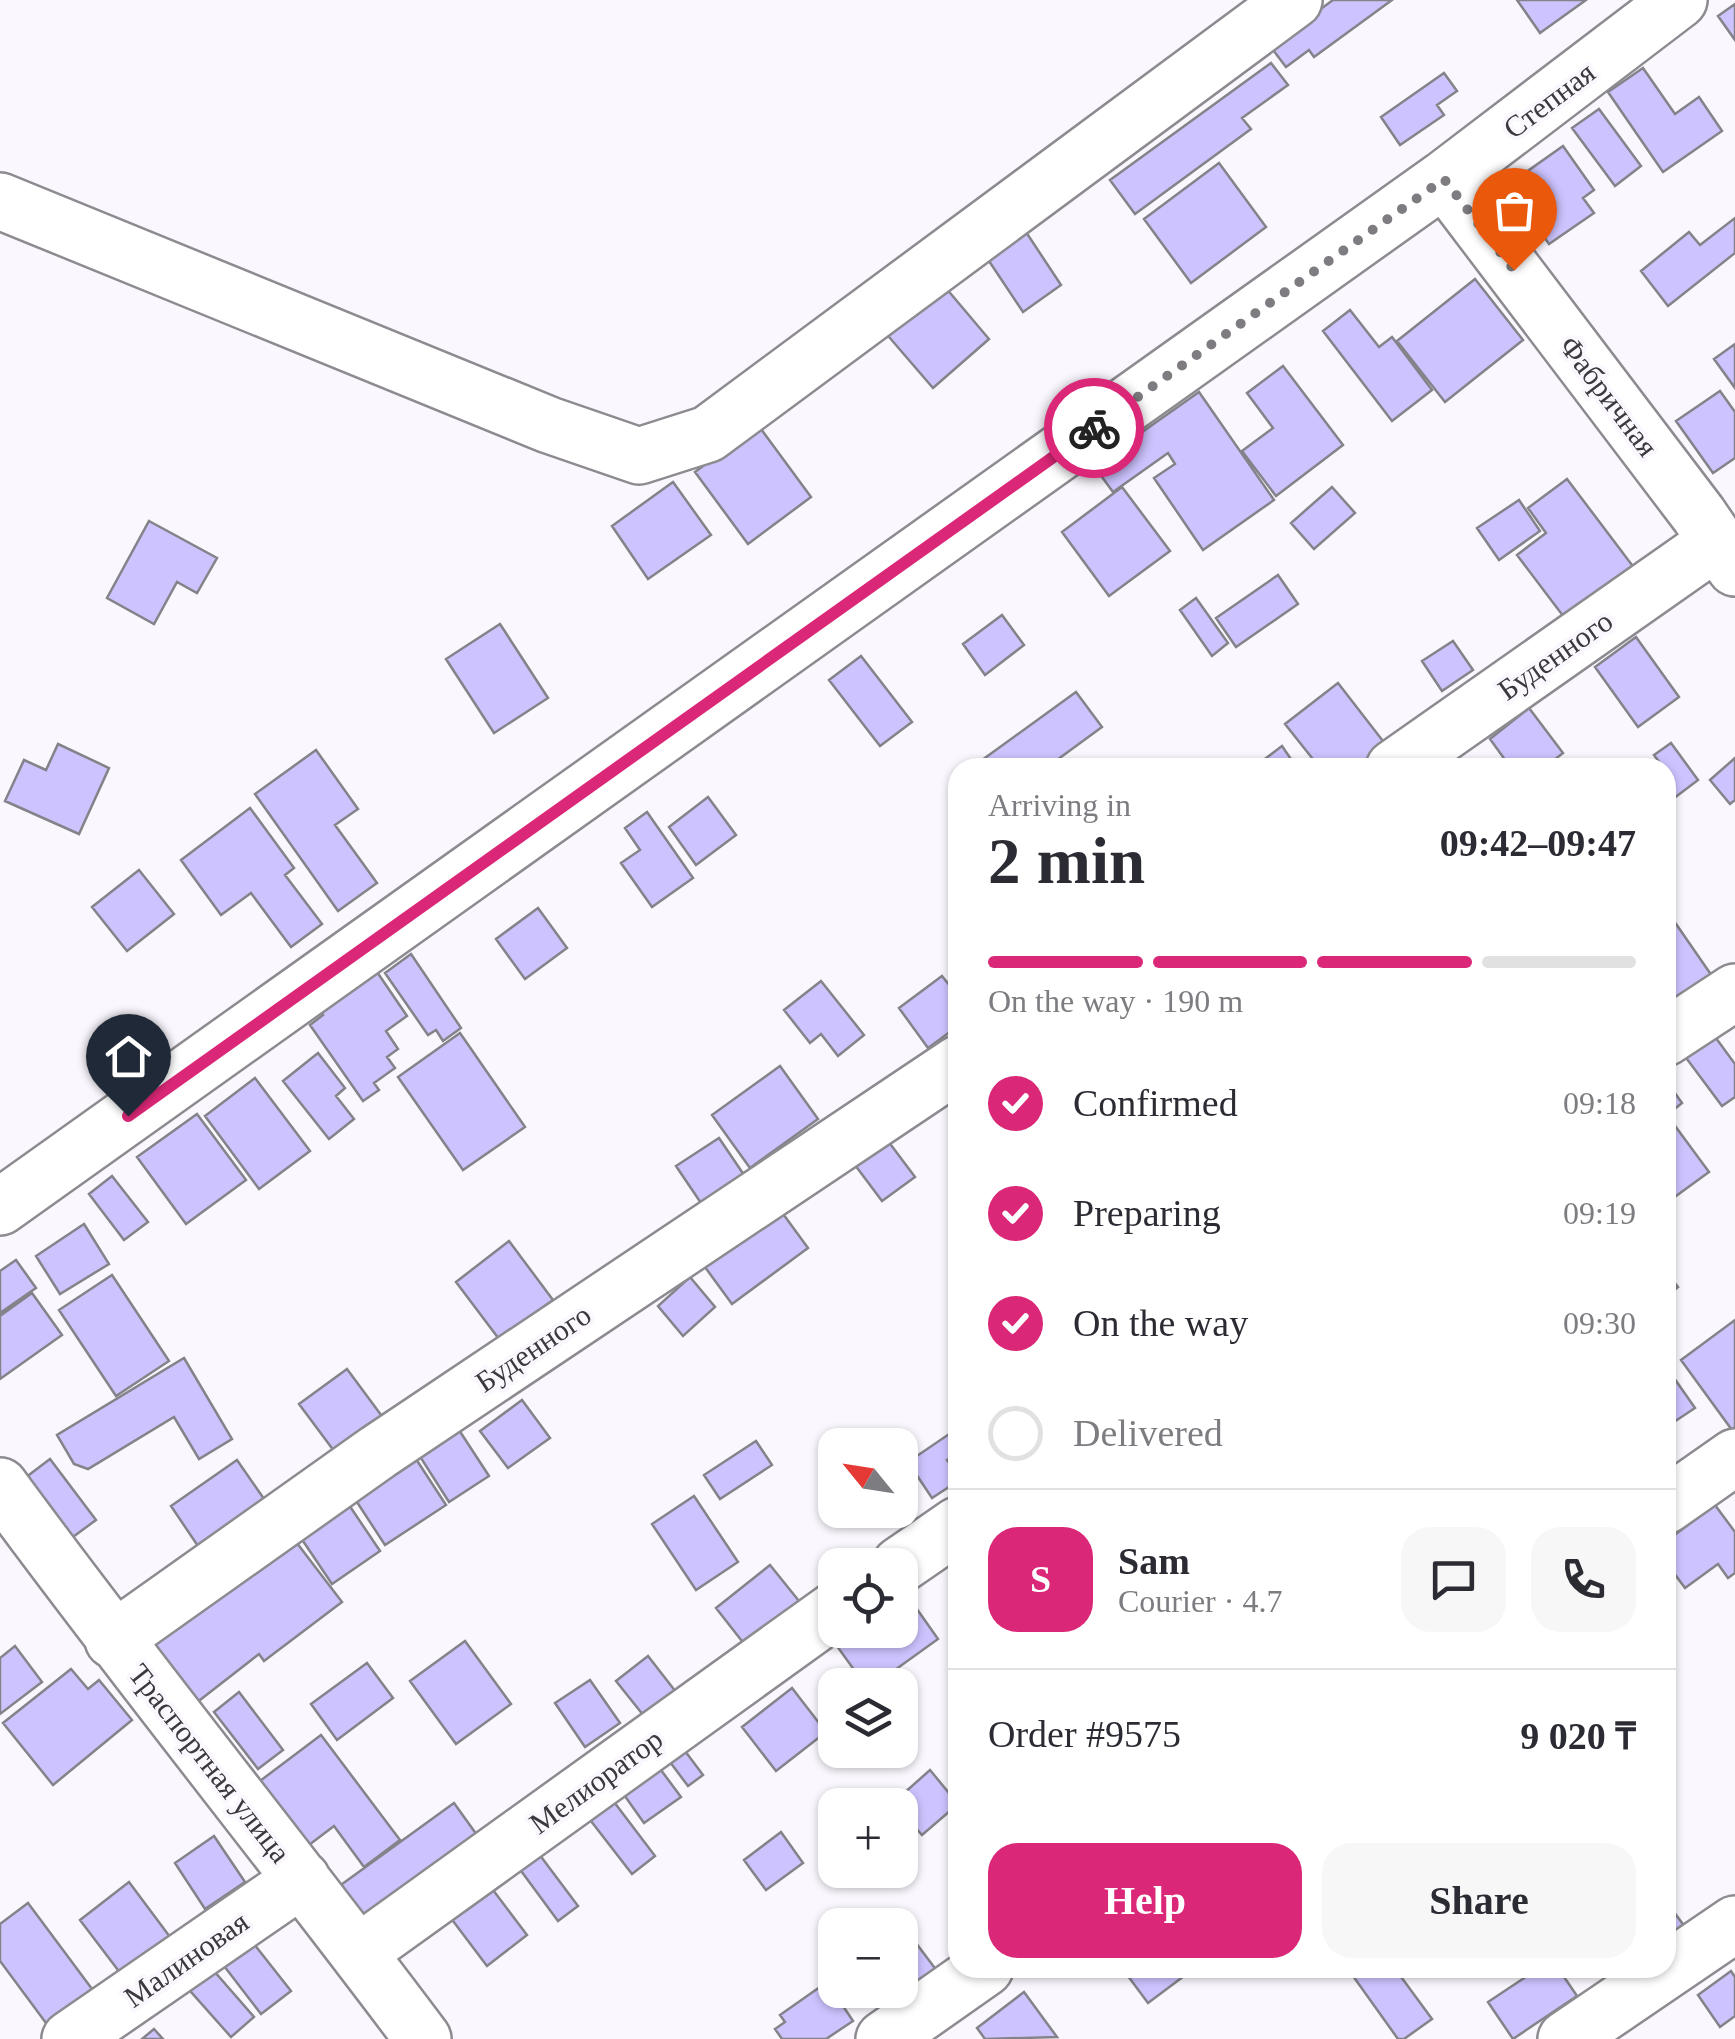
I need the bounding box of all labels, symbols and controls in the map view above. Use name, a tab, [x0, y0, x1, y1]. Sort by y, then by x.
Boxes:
street label: Степная	[1497, 55, 1601, 145]
pin	[1472, 168, 1557, 271]
icon: bag	[1487, 183, 1542, 238]
street label: Фабричная	[1553, 330, 1665, 463]
courier	[1044, 378, 1144, 478]
icon: bike	[1067, 401, 1122, 456]
street label: Буденного	[1492, 604, 1618, 706]
text: Arriving in	[988, 787, 1131, 823]
text: 09:42–09:47	[1440, 822, 1636, 864]
text: 2 min	[988, 825, 1145, 897]
text: On the way · 190 m	[988, 983, 1243, 1019]
pin	[86, 1014, 171, 1117]
icon: home	[101, 1029, 156, 1084]
icon: check	[988, 1076, 1043, 1131]
text: Confirmed	[1073, 1082, 1238, 1124]
text: 09:18	[1563, 1085, 1636, 1121]
icon: check	[988, 1186, 1043, 1241]
text: Preparing	[1073, 1192, 1221, 1234]
text: 09:19	[1563, 1195, 1636, 1231]
icon: check	[988, 1296, 1043, 1351]
street label: Буденного	[469, 1297, 597, 1399]
text: On the way	[1073, 1302, 1248, 1344]
text: 09:30	[1563, 1305, 1636, 1341]
text: Delivered	[1073, 1412, 1223, 1454]
north arrow	[818, 1428, 918, 1528]
map controls	[818, 1428, 918, 2008]
button: chat	[1401, 1527, 1506, 1632]
button: phone	[1531, 1527, 1636, 1632]
text: Sam	[1118, 1540, 1190, 1582]
button: locate	[818, 1548, 918, 1648]
text: S	[1030, 1558, 1051, 1600]
text: Courier · 4.7	[1118, 1583, 1282, 1619]
street label: Траспортная улица	[122, 1657, 298, 1869]
button: layers	[818, 1668, 918, 1768]
text: Order #9575	[988, 1713, 1181, 1755]
text: 9 020 ₸	[1520, 1715, 1636, 1757]
street label: Мелиоратор	[523, 1722, 669, 1840]
button: +	[818, 1788, 918, 1888]
button: Help	[988, 1843, 1302, 1958]
button: Share	[1322, 1843, 1636, 1958]
street label: Малиновая	[118, 1904, 254, 2014]
button: −	[818, 1908, 918, 2008]

